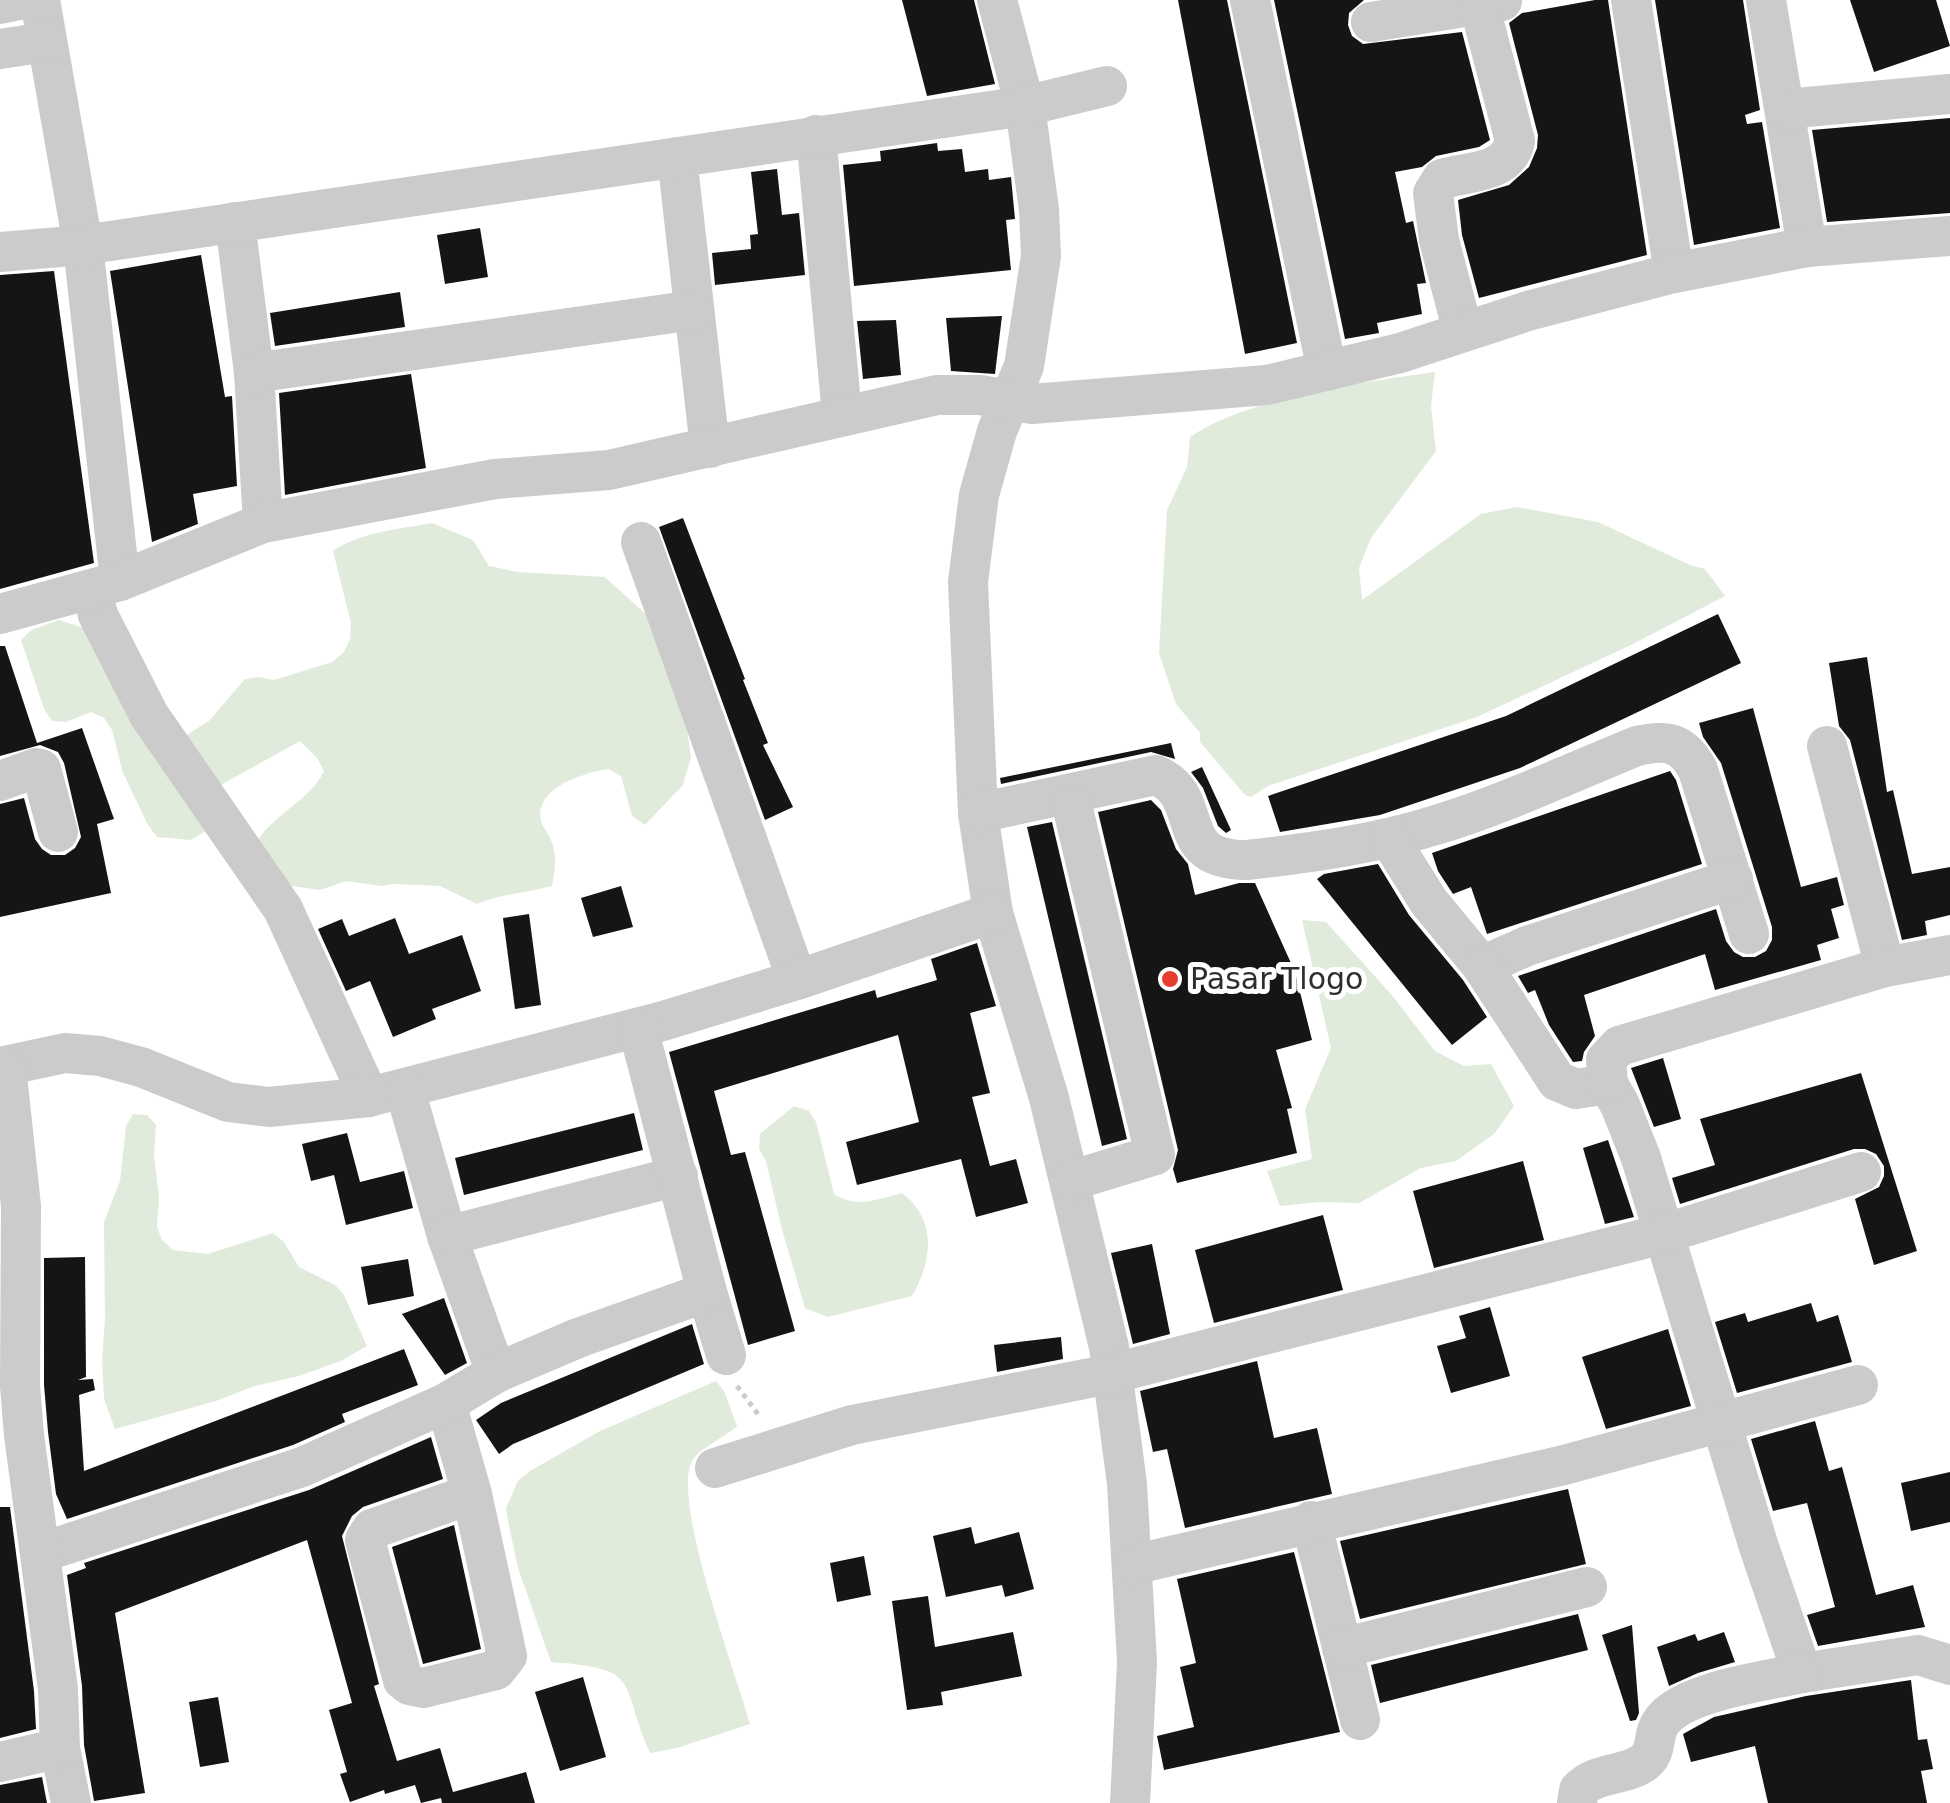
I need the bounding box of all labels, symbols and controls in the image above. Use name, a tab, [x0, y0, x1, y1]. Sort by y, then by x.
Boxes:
place label: Pasar Tlogo	[1190, 961, 1363, 996]
marker: Pasar Tlogo	[1159, 968, 1181, 990]

